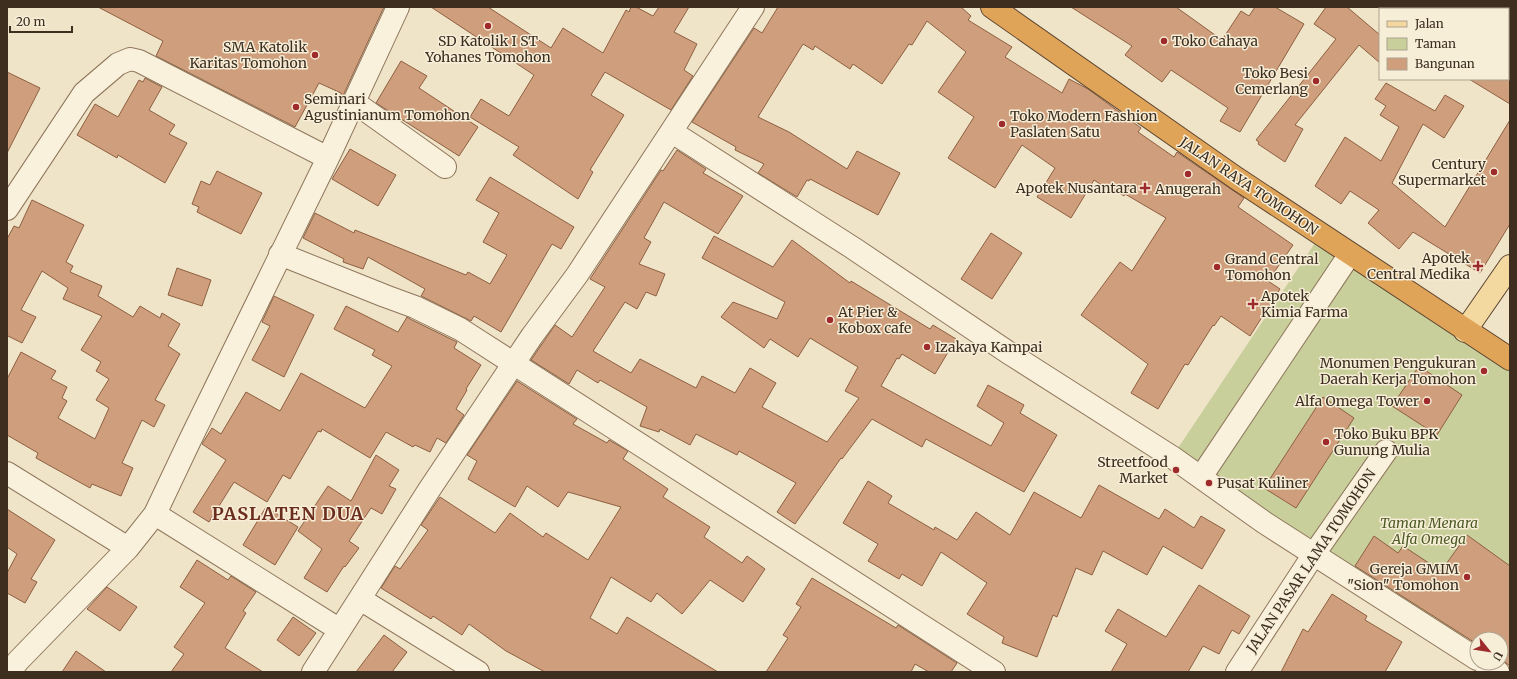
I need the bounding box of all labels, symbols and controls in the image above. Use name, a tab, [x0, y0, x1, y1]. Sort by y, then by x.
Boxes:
scale bar	[10, 8, 72, 34]
legend	[1379, 8, 1509, 80]
text: 20 m	[16, 14, 45, 29]
text: Jalan	[1414, 16, 1444, 31]
marker: SD Katolik I ST Yohanes Tomohon	[483, 21, 493, 31]
place label: SD Katolik I ST Yohanes Tomohon	[424, 32, 551, 66]
place label: Toko Cahaya	[1172, 32, 1259, 50]
marker: Toko Cahaya	[1159, 36, 1169, 46]
text: Taman	[1415, 36, 1456, 51]
place label: SMA Katolik Karitas Tomohon	[190, 38, 307, 72]
marker: SMA Katolik Karitas Tomohon	[310, 50, 320, 60]
text: Bangunan	[1415, 56, 1475, 71]
place label: Toko Besi Cemerlang	[1235, 64, 1309, 98]
marker: Toko Besi Cemerlang	[1311, 76, 1321, 86]
place label: Seminari Agustinianum Tomohon	[303, 90, 470, 124]
marker: Seminari Agustinianum Tomohon	[291, 102, 301, 112]
place label: Toko Modern Fashion Paslaten Satu	[1010, 107, 1158, 141]
marker: Toko Modern Fashion Paslaten Satu	[997, 119, 1007, 129]
street label: JALAN RAYA TOMOHON	[1176, 132, 1322, 239]
place label: Century Supermarket	[1398, 155, 1487, 189]
marker: Century Supermarket	[1489, 167, 1499, 177]
marker: Anugerah	[1183, 169, 1193, 179]
place label: Apotek Nusantara	[1015, 179, 1137, 197]
place label: Anugerah	[1154, 180, 1221, 198]
marker: Apotek Nusantara	[1140, 183, 1150, 193]
place label: Apotek Central Medika	[1367, 249, 1470, 283]
place label: Grand Central Tomohon	[1225, 250, 1319, 284]
marker: Apotek Central Medika	[1473, 261, 1483, 271]
marker: Grand Central Tomohon	[1212, 262, 1222, 272]
place label: Apotek Kimia Farma	[1260, 287, 1349, 321]
marker: Apotek Kimia Farma	[1248, 299, 1258, 309]
place label: At Pier & Kobox cafe	[837, 303, 911, 337]
marker: At Pier & Kobox cafe	[825, 315, 835, 325]
place label: Izakaya Kampai	[935, 338, 1043, 356]
marker: Izakaya Kampai	[922, 342, 932, 352]
place label: Monumen Pengukuran Daerah Kerja Tomohon	[1320, 354, 1476, 388]
marker: Monumen Pengukuran Daerah Kerja Tomohon	[1479, 366, 1489, 376]
place label: Alfa Omega Tower	[1294, 392, 1419, 410]
marker: Alfa Omega Tower	[1422, 396, 1432, 406]
place label: Toko Buku BPK Gunung Mulia	[1334, 425, 1439, 459]
marker: Toko Buku BPK Gunung Mulia	[1321, 437, 1331, 447]
place label: Streetfood Market	[1097, 453, 1169, 487]
marker: Streetfood Market	[1171, 465, 1181, 475]
street label: JALAN PASAR LAMA TOMOHON	[1242, 465, 1380, 657]
place label: Pusat Kuliner	[1217, 474, 1308, 492]
marker: Pusat Kuliner	[1204, 478, 1214, 488]
district label: PASLATEN DUA	[212, 502, 364, 525]
park label: Taman Menara Alfa Omega	[1380, 514, 1478, 548]
place label: Gereja GMIM "Sion" Tomohon	[1347, 560, 1459, 594]
marker: Gereja GMIM "Sion" Tomohon	[1462, 572, 1472, 582]
north arrow	[1469, 631, 1509, 671]
text: U	[1489, 649, 1506, 664]

